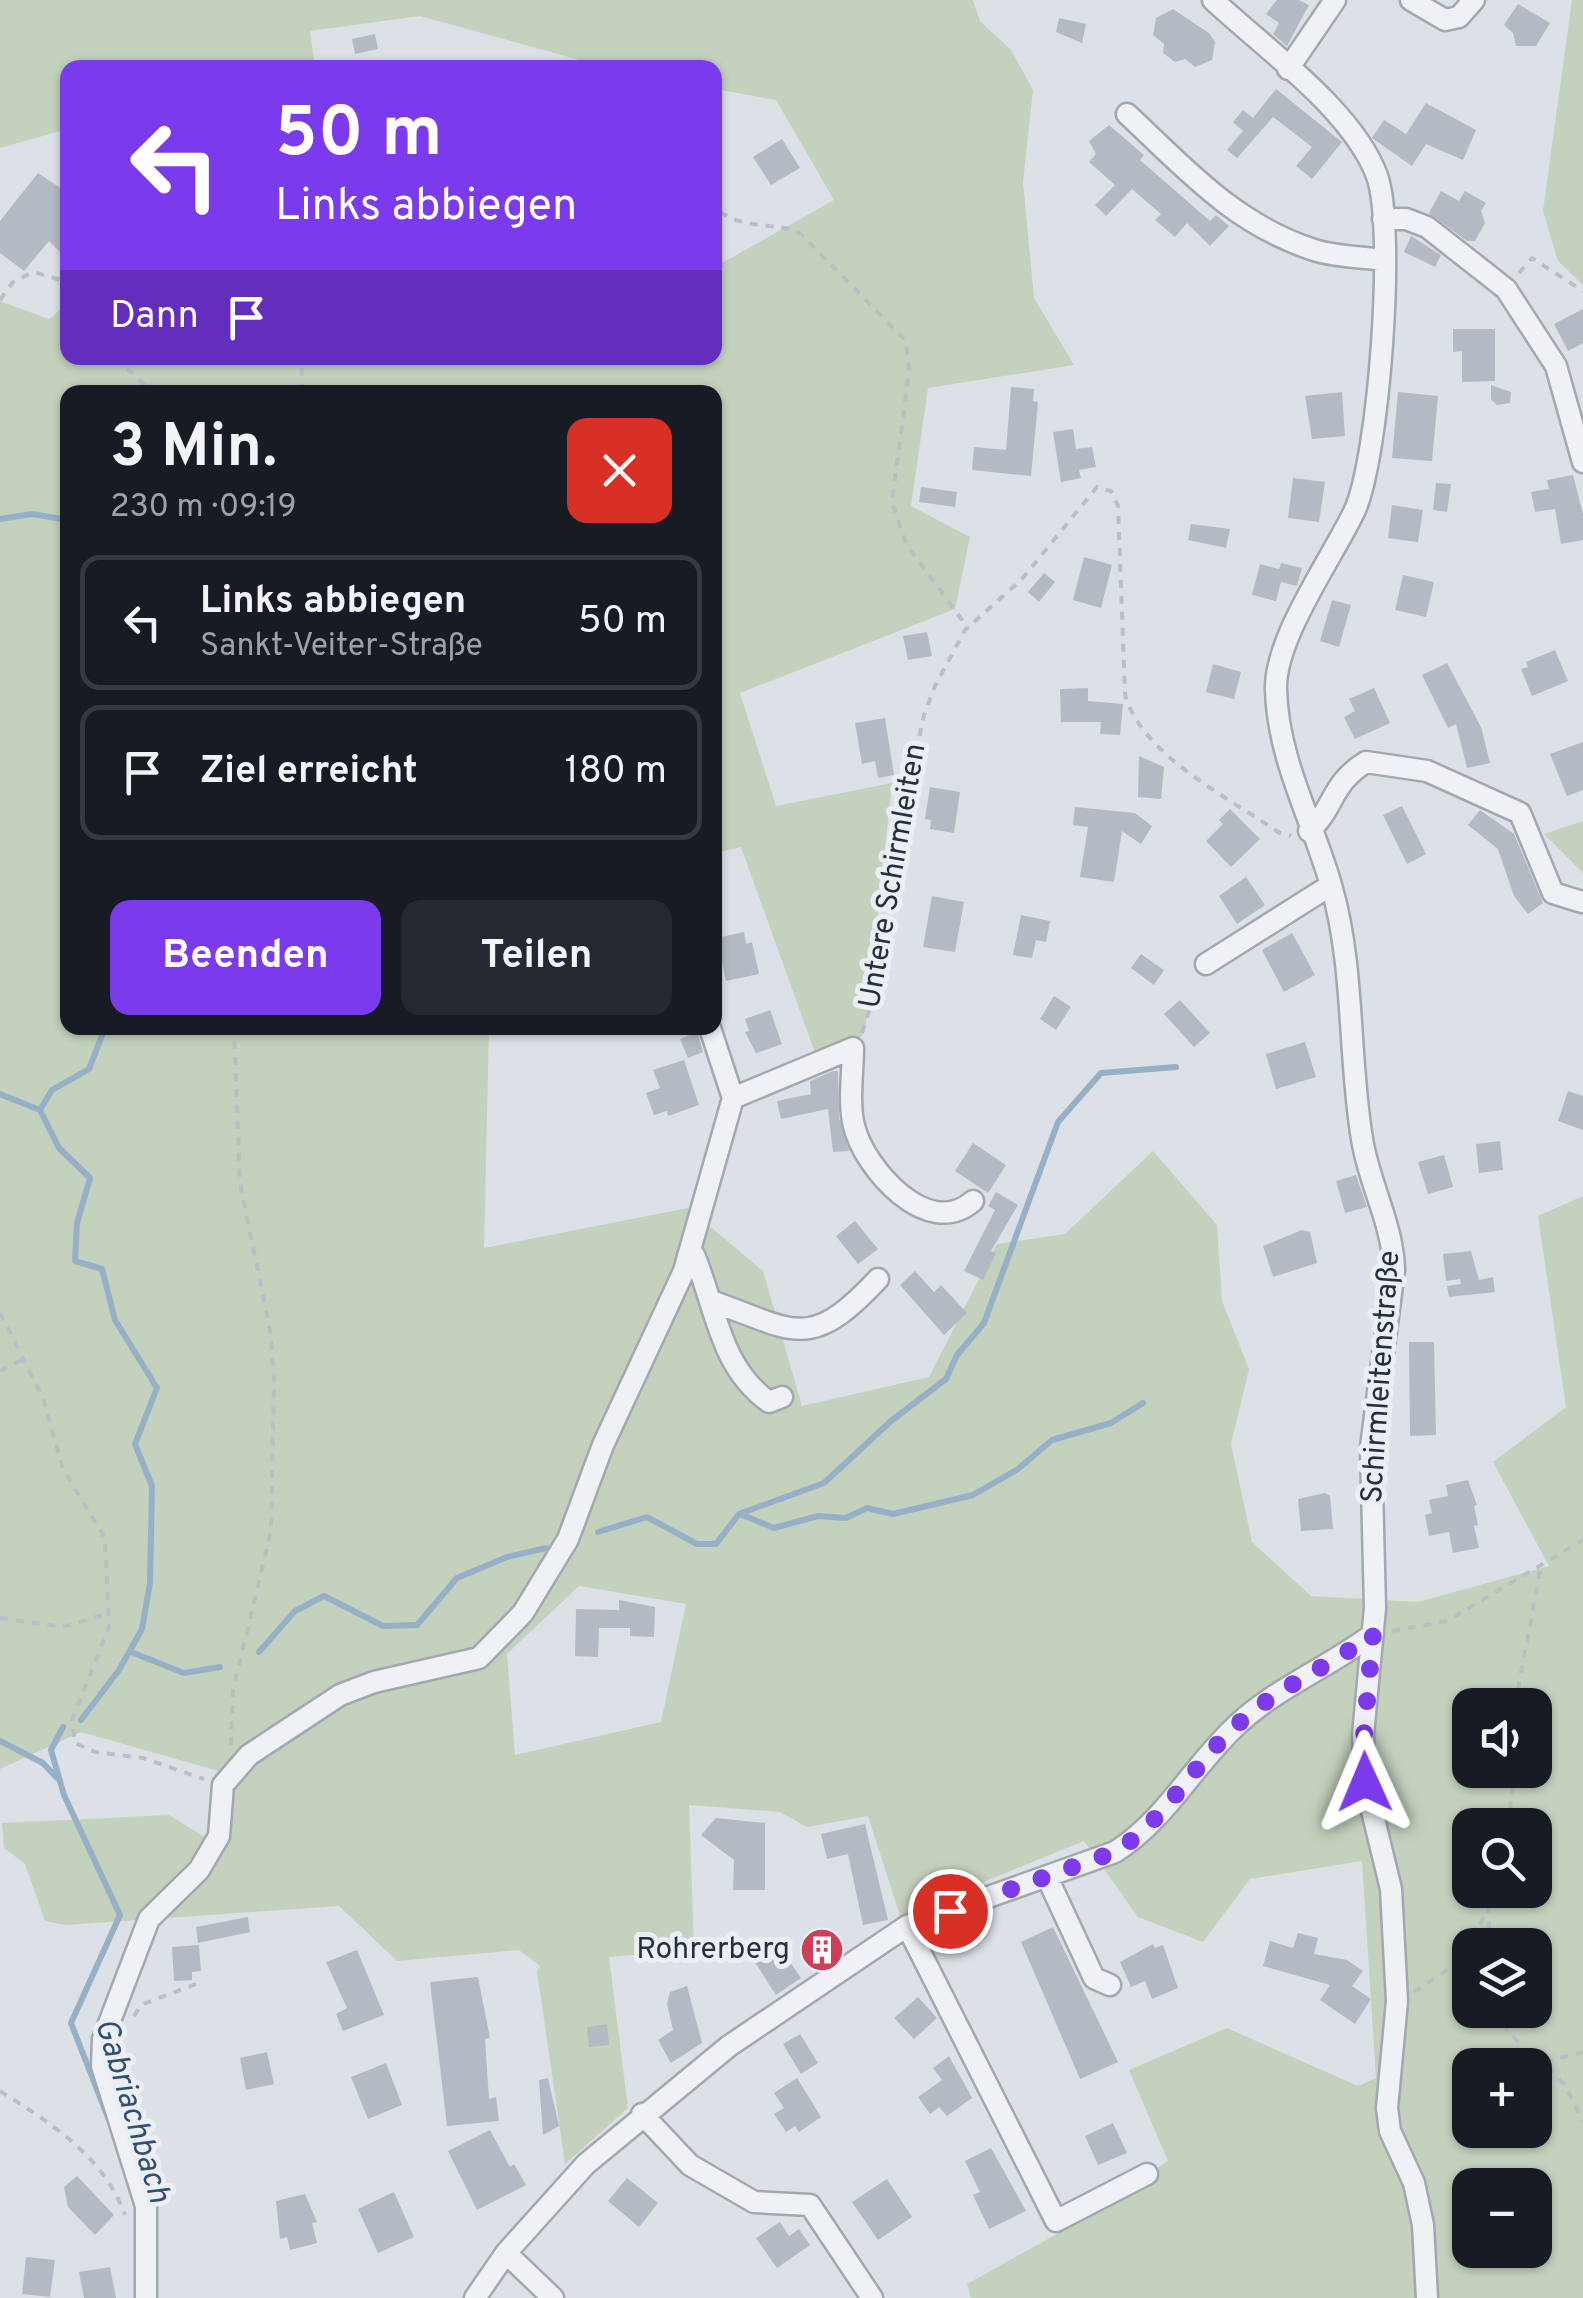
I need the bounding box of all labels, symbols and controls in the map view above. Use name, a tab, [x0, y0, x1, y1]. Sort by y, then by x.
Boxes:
text: 50 m	[275, 92, 442, 181]
icon: left	[110, 100, 240, 230]
text: Links abbiegen	[275, 179, 577, 236]
icon: arrive	[219, 290, 274, 345]
text: Dann	[110, 293, 199, 342]
text: 3 Min.	[110, 412, 277, 488]
button: close	[567, 418, 672, 523]
text: 230 m · 09:19	[110, 488, 297, 528]
text: Links abbiegen	[200, 578, 466, 627]
icon: left	[115, 595, 170, 650]
text: 50 m	[578, 598, 667, 647]
text: Sankt-Veiter-Straße	[200, 627, 483, 667]
street label: Untere Schirmleiten	[852, 741, 936, 1011]
icon: arrive	[115, 745, 170, 800]
text: Ziel erreicht	[200, 748, 418, 797]
text: 180 m	[564, 748, 667, 797]
button: Beenden	[110, 900, 381, 1015]
button: Teilen	[401, 900, 672, 1015]
street label: Schirmleitenstraße	[1355, 1249, 1409, 1505]
map controls	[1452, 1688, 1552, 2268]
button: sound	[1452, 1688, 1552, 1788]
position arrow	[1313, 1730, 1417, 1834]
button: search	[1452, 1808, 1552, 1908]
pin	[908, 1869, 993, 1954]
icon: arrive	[923, 1884, 978, 1939]
building icon: Rohrerberg	[799, 1927, 845, 1973]
button: layers	[1452, 1928, 1552, 2028]
place label: Rohrerberg	[636, 1932, 790, 1969]
water label: Gabriachbach	[84, 2014, 178, 2209]
button: +	[1452, 2048, 1552, 2148]
button: −	[1452, 2168, 1552, 2268]

